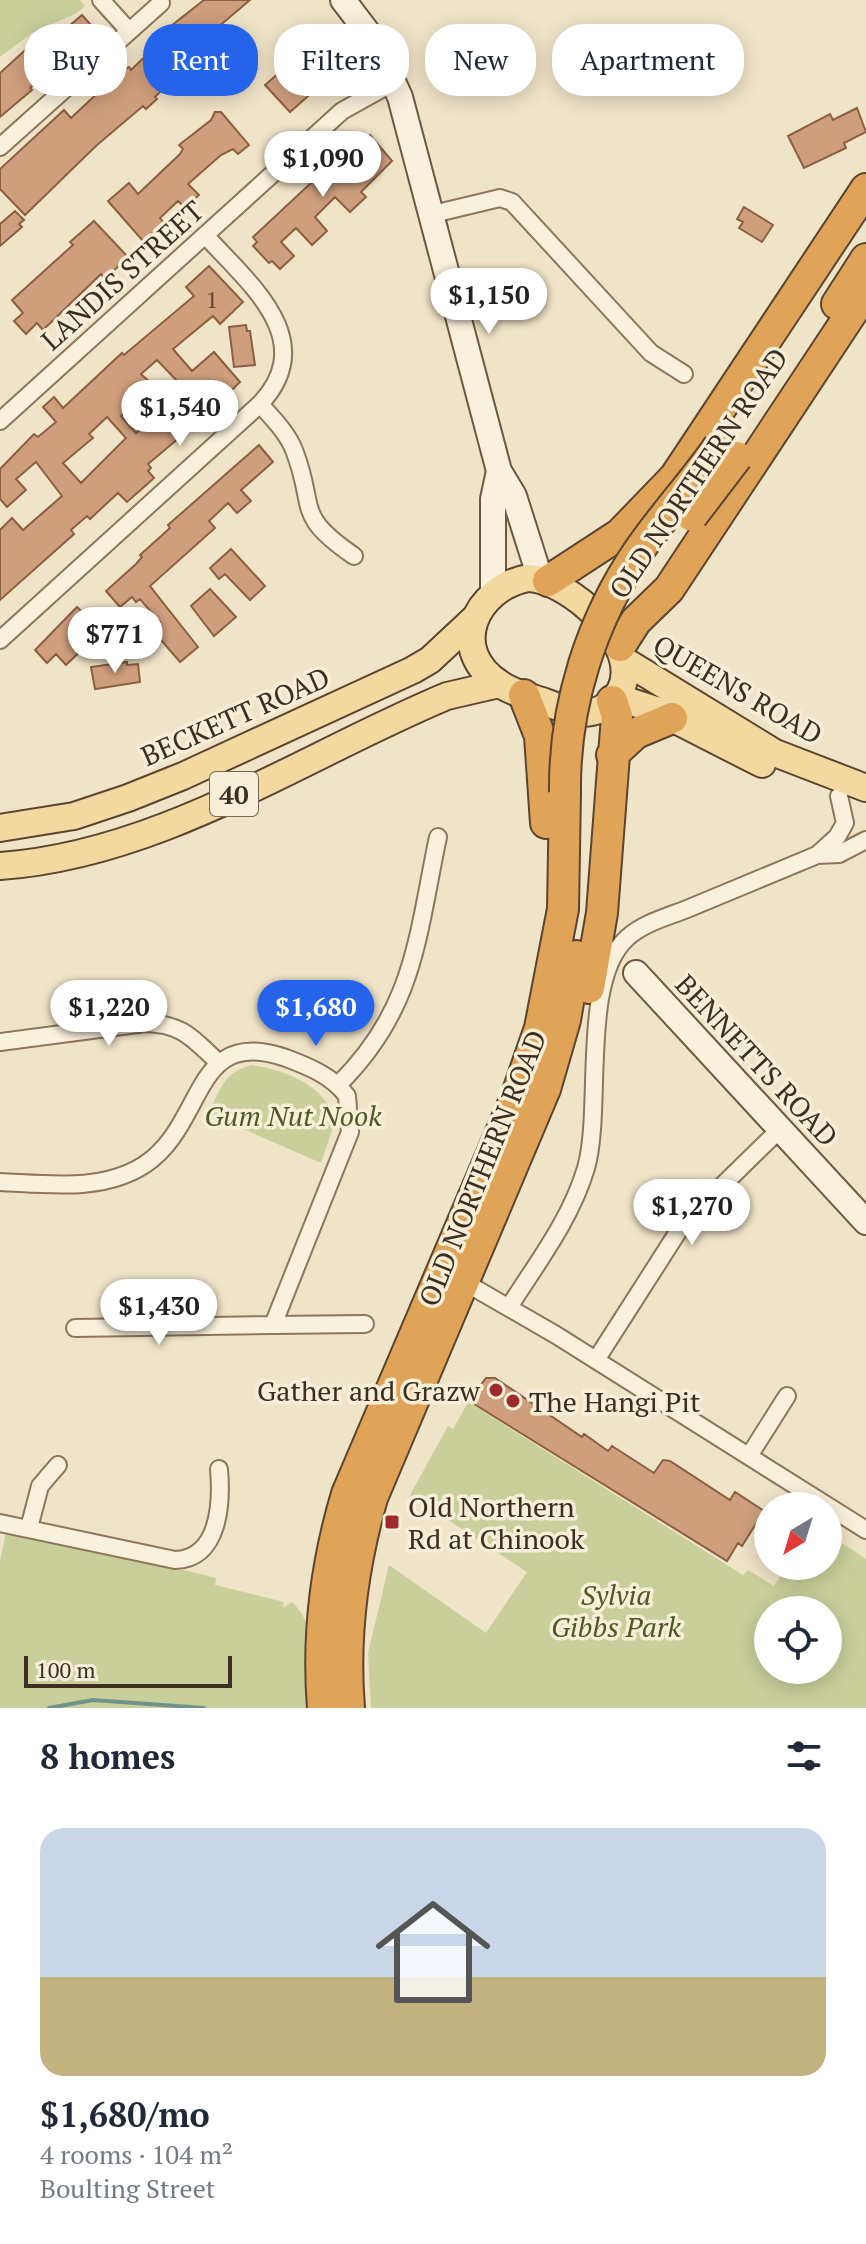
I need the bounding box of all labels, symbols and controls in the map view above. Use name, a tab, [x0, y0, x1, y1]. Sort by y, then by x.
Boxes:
chip: Buy	[24, 24, 127, 96]
chip: Rent	[143, 24, 258, 96]
chip: Filters	[274, 24, 409, 96]
chip: New	[425, 24, 536, 96]
chip: Apartment	[552, 24, 744, 96]
pin: $1,090	[258, 131, 388, 199]
text: $1,090	[282, 140, 364, 174]
street label: LANDIS STREET	[33, 192, 211, 358]
pin: $1,150	[424, 268, 554, 336]
text: $1,150	[448, 277, 530, 311]
house number: 1	[206, 283, 218, 315]
street label: OLD NORTHERN ROAD	[600, 341, 796, 605]
pin: $1,540	[115, 380, 245, 448]
text: $1,540	[139, 389, 221, 423]
pin: $771	[68, 607, 162, 675]
text: $771	[86, 616, 144, 650]
street label: QUEENS ROAD	[647, 626, 829, 752]
street label: BECKETT ROAD	[135, 658, 335, 774]
road number: 40	[210, 772, 258, 816]
street label: BENNETTS ROAD	[668, 966, 846, 1154]
pin: $1,220	[44, 980, 174, 1048]
pin: $1,680	[251, 980, 381, 1048]
text: $1,220	[68, 989, 150, 1023]
text: $1,680	[275, 989, 357, 1023]
street label: OLD NORTHERN ROAD	[410, 1024, 554, 1312]
park label: Gum Nut Nook	[204, 1097, 382, 1134]
pin: $1,270	[627, 1179, 757, 1247]
text: $1,270	[651, 1188, 733, 1222]
pin: $1,430	[94, 1279, 224, 1347]
text: $1,430	[118, 1288, 200, 1322]
place label: Gather and Grazw	[257, 1372, 481, 1409]
marker: Gather and Grazw	[487, 1381, 505, 1399]
place label: The Hangi Pit	[529, 1383, 701, 1420]
marker: The Hangi Pit	[504, 1392, 522, 1410]
place label: Old Northern Rd at Chinook	[408, 1488, 585, 1557]
north arrow	[754, 1492, 842, 1580]
map controls	[754, 1492, 842, 1684]
marker: Old Northern Rd at Chinook	[383, 1513, 401, 1531]
park label: Sylvia Gibbs Park	[551, 1576, 682, 1645]
button: locate	[754, 1596, 842, 1684]
scale bar	[24, 1652, 232, 1688]
text: 100 m	[36, 1655, 96, 1684]
text: 8 homes	[40, 1734, 175, 1779]
icon: filters	[782, 1734, 826, 1778]
icon: home	[361, 1880, 505, 2024]
text: $1,680/mo	[40, 2092, 210, 2137]
text: 4 rooms · 104 m²	[40, 2137, 233, 2171]
text: Boulting Street	[40, 2171, 215, 2205]

